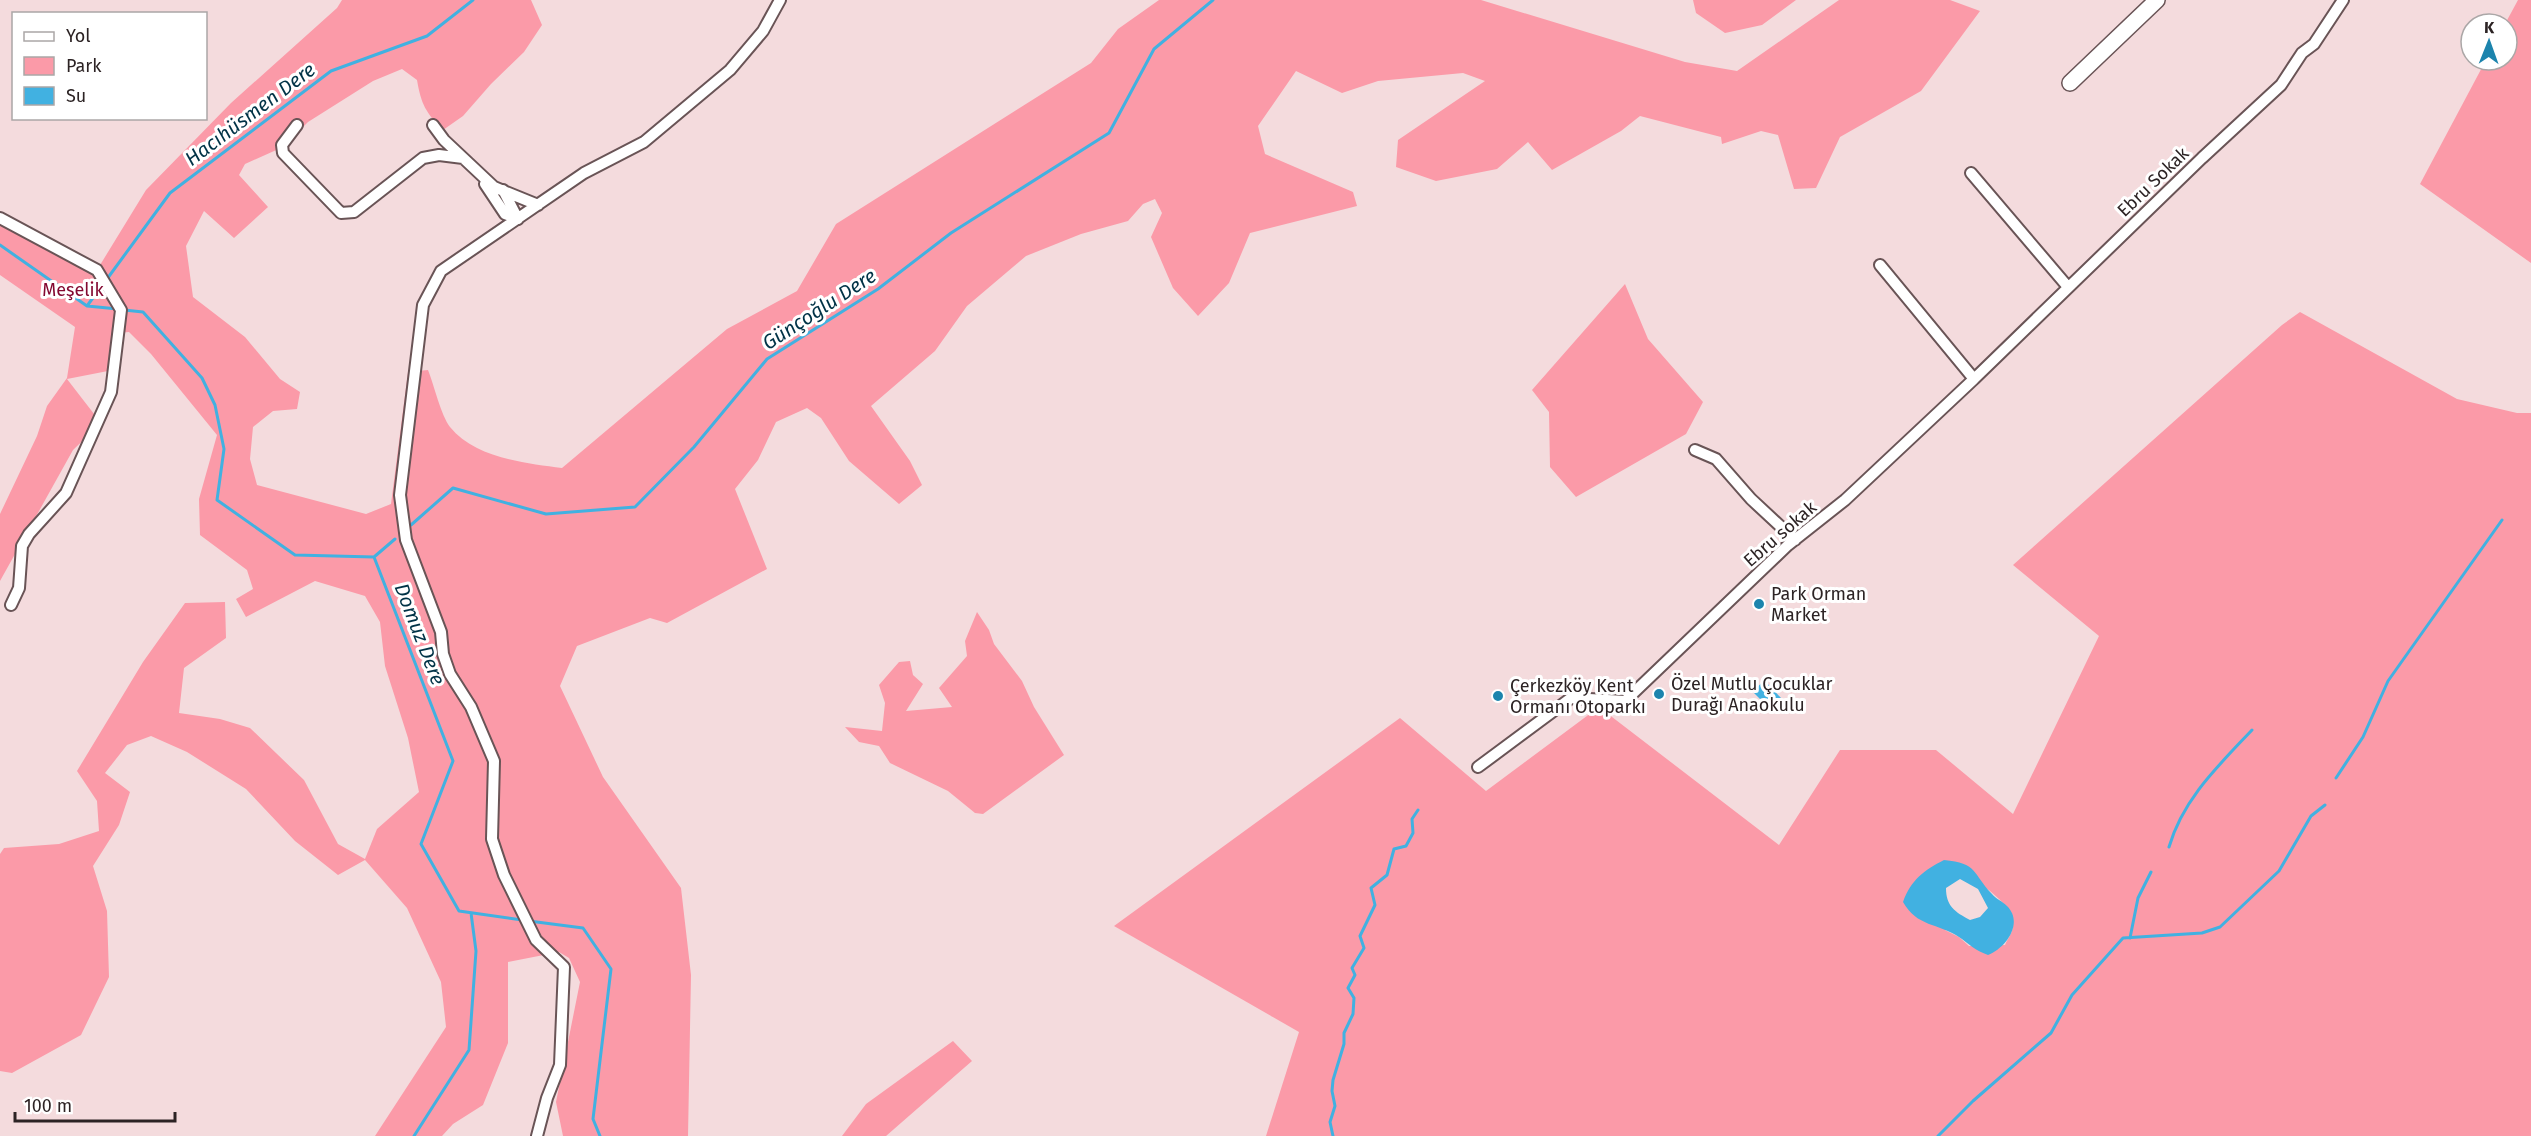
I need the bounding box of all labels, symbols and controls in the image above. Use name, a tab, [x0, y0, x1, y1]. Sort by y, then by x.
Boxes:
legend	[12, 12, 207, 120]
north arrow	[2459, 12, 2519, 72]
text: K	[2484, 18, 2495, 37]
text: Yol	[66, 25, 91, 47]
text: Park	[66, 55, 102, 77]
water label: Hacıhüsmen Dere	[180, 57, 320, 171]
text: Su	[66, 85, 86, 107]
street label: Ebru Sokak	[2113, 142, 2194, 221]
water label: Günçoğlu Dere	[758, 263, 881, 356]
park label: Meşelik	[42, 279, 105, 301]
street label: Ebru sokak	[1739, 496, 1822, 572]
water label: Domuz Dere	[390, 580, 450, 688]
place label: Park Orman Market	[1771, 583, 1866, 626]
marker: Park Orman Market	[1752, 597, 1766, 611]
place label: Özel Mutlu Çocuklar Durağı Anaokulu	[1671, 673, 1833, 716]
place label: Çerkezköy Kent Ormanı Otoparkı	[1510, 675, 1646, 718]
marker: Özel Mutlu Çocuklar Durağı Anaokulu	[1652, 687, 1666, 701]
marker: Çerkezköy Kent Ormanı Otoparkı	[1491, 689, 1505, 703]
scale bar	[15, 1085, 176, 1123]
text: 100 m	[24, 1095, 72, 1117]

